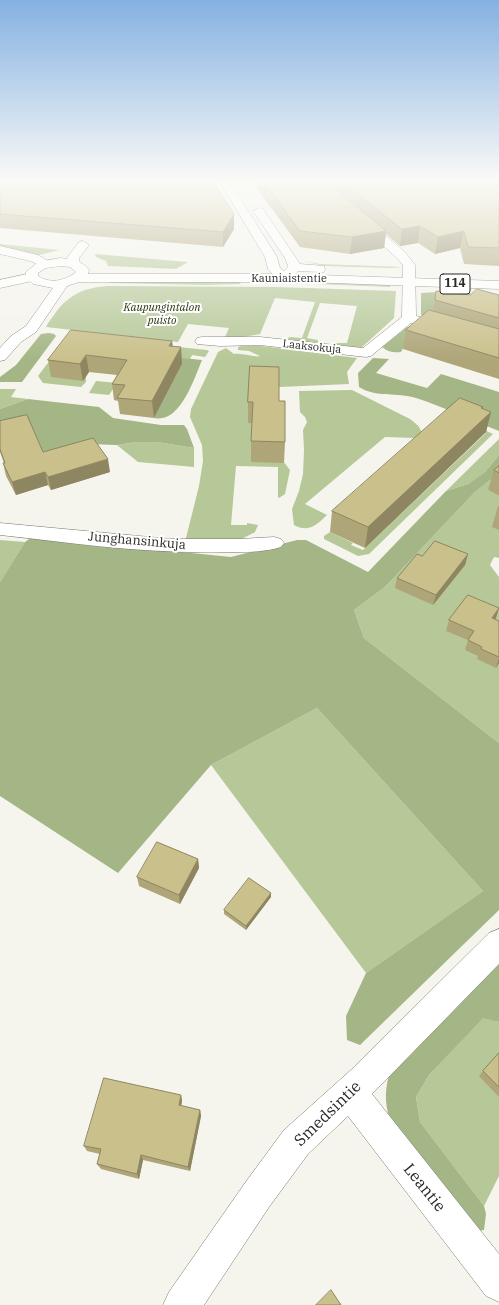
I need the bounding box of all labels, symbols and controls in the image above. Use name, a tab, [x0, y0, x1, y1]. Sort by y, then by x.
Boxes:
street label: Kauniaistentie	[251, 272, 327, 286]
road number: 114	[440, 274, 470, 294]
park label: Kaupungintalon puisto	[124, 301, 200, 327]
street label: Laaksokuja	[282, 337, 342, 357]
street label: Junghansinkuja	[87, 529, 187, 553]
street label: Smedsintie	[291, 1077, 365, 1151]
street label: Leantie	[399, 1160, 449, 1216]

